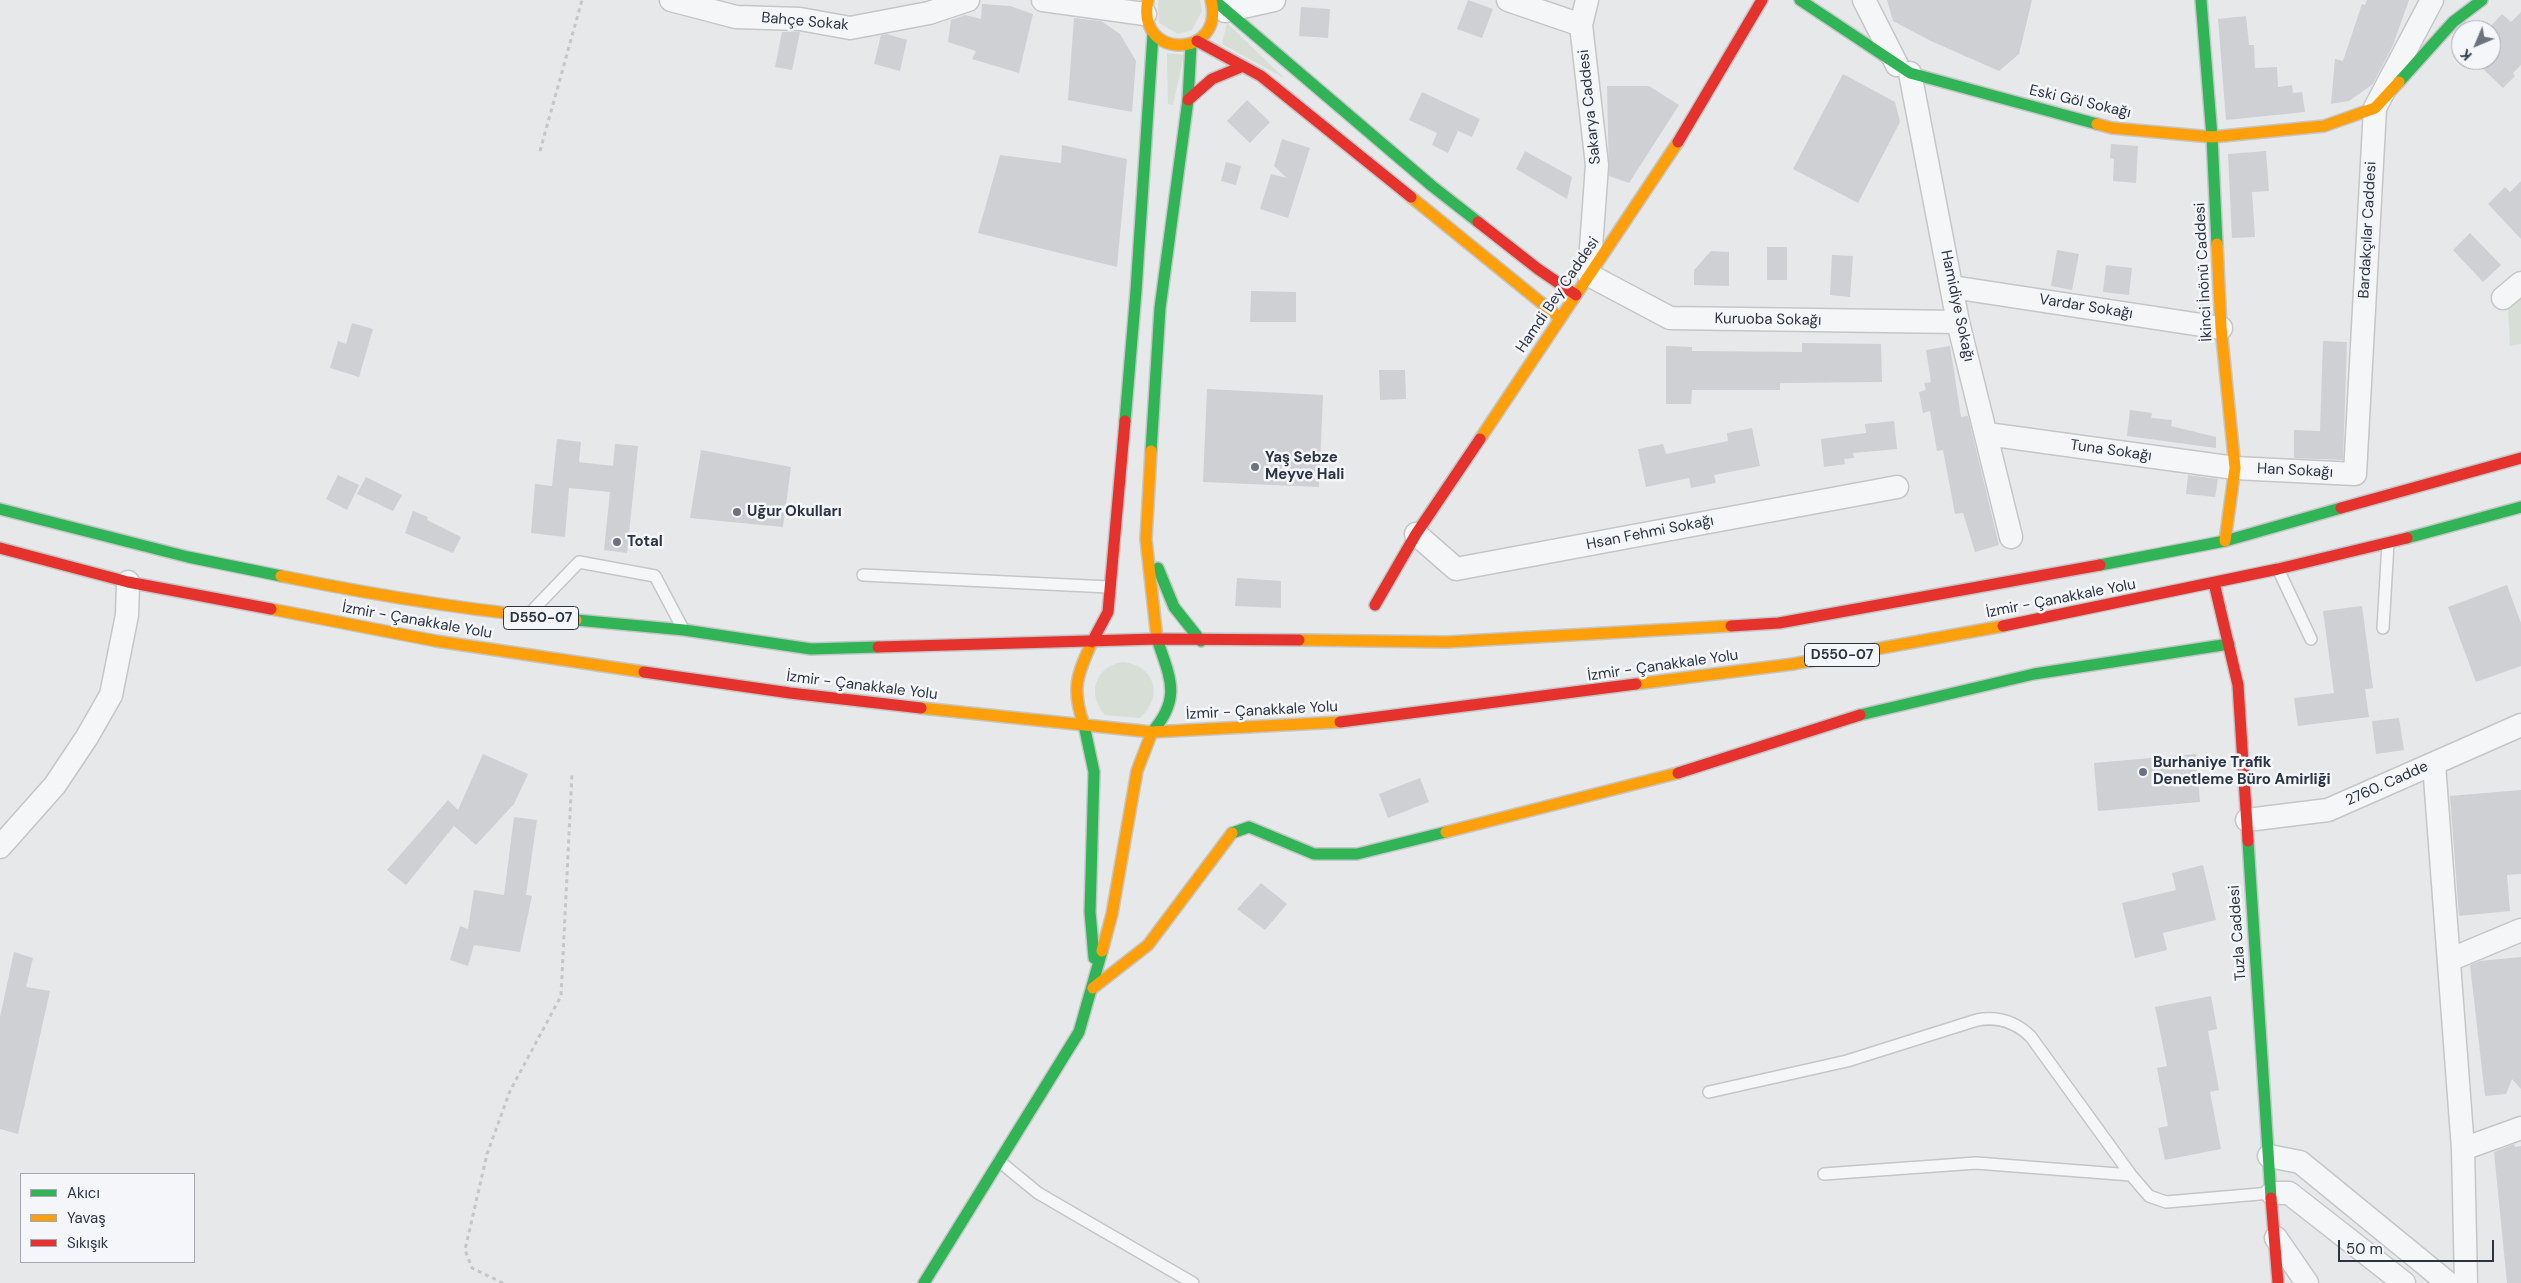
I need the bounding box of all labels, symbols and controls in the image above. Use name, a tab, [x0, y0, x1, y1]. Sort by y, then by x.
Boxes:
street label: Bahçe Sokak	[761, 9, 849, 35]
north arrow	[2451, 20, 2501, 70]
text: K	[2456, 45, 2476, 65]
street label: Sakarya Caddesi	[1575, 49, 1605, 165]
street label: Eski Göl Sokağı	[2027, 82, 2133, 122]
street label: Bardakçılar Caddesi	[2355, 161, 2381, 299]
street label: İkinci İnönü Caddesi	[2191, 202, 2217, 342]
street label: Hamdi Bey Caddesi	[1513, 234, 1603, 356]
street label: Hamidiye Sokağı	[1936, 249, 1978, 363]
street label: Vardar Sokağı	[2038, 291, 2134, 323]
street label: Kuruoba Sokağı	[1715, 310, 1821, 330]
street label: Tuna Sokağı	[2069, 436, 2153, 466]
place label: Yaş Sebze Meyve Hali	[1265, 449, 1344, 484]
street label: Han Sokağı	[2257, 460, 2333, 482]
marker: Yaş Sebze Meyve Hali	[1249, 461, 1261, 473]
place label: Uğur Okulları	[747, 503, 842, 521]
marker: Uğur Okulları	[731, 506, 743, 518]
street label: Hsan Fehmi Sokağı	[1585, 512, 1715, 554]
place label: Total	[627, 533, 663, 551]
marker: Total	[611, 536, 623, 548]
street label: İzmir - Çanakkale Yolu	[1985, 576, 2137, 622]
street label: İzmir - Çanakkale Yolu	[341, 599, 493, 643]
road number: D550-07	[504, 606, 578, 630]
road number: D550-07	[1804, 644, 1880, 666]
street label: İzmir - Çanakkale Yolu	[1586, 647, 1740, 685]
street label: İzmir - Çanakkale Yolu	[785, 668, 939, 704]
street label: İzmir - Çanakkale Yolu	[1186, 698, 1338, 724]
place label: Burhaniye Trafik Denetleme Büro Amirliği	[2153, 754, 2331, 789]
street label: 2760. Cadde	[2343, 758, 2431, 810]
marker: Burhaniye Trafik Denetleme Büro Amirliği	[2137, 766, 2149, 778]
street label: Tuzla Caddesi	[2226, 884, 2250, 982]
legend	[20, 1173, 195, 1263]
text: Akıcı	[67, 1183, 100, 1203]
text: Yavaş	[67, 1208, 106, 1228]
scale bar	[2341, 1230, 2497, 1262]
text: Sıkışık	[67, 1233, 108, 1253]
text: 50 m	[2346, 1239, 2383, 1259]

